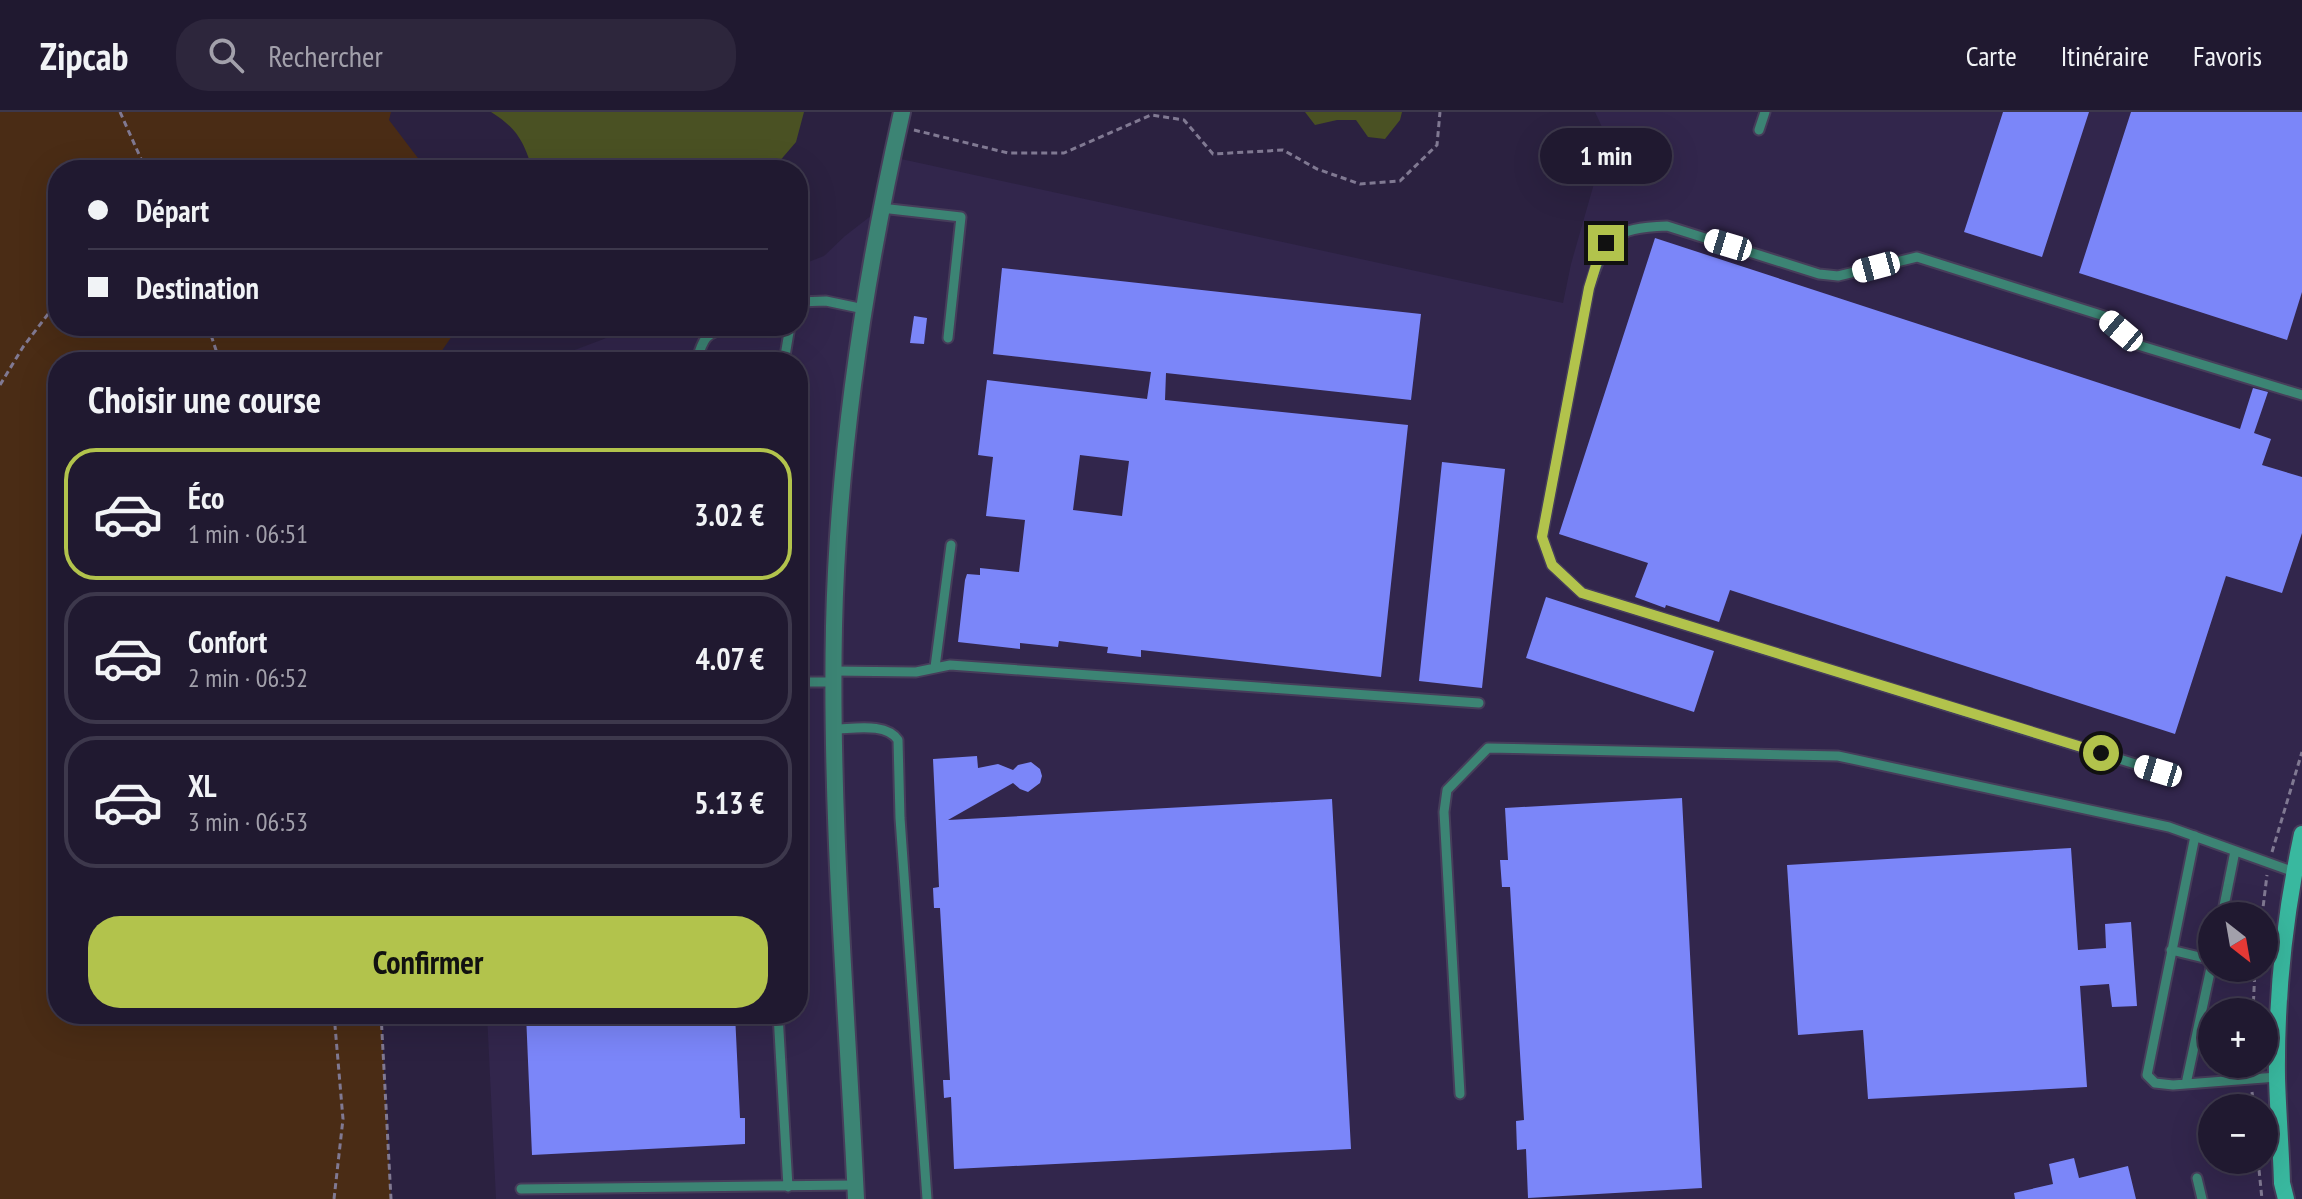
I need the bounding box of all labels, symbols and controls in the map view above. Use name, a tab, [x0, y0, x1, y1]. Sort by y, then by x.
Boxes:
search box	[176, 19, 736, 91]
text: Zipcab	[40, 31, 128, 80]
icon: search	[204, 33, 248, 77]
text: Rechercher	[268, 36, 383, 75]
text: Carte	[1966, 37, 2017, 74]
text: Itinéraire	[2061, 37, 2149, 74]
text: Favoris	[2193, 37, 2262, 74]
callout: 1 min	[1540, 127, 1672, 183]
text: 1 min	[1580, 139, 1632, 172]
text: Départ	[136, 191, 209, 230]
route end	[1588, 225, 1624, 261]
car	[1702, 227, 1754, 263]
car	[1850, 249, 1902, 285]
text: Destination	[136, 268, 259, 307]
car	[2095, 306, 2147, 356]
text: Choisir une course	[88, 376, 321, 423]
icon: car	[92, 478, 164, 550]
text: Éco	[188, 478, 224, 517]
text: 3.02 €	[694, 495, 764, 534]
text: 1 min · 06:51	[188, 517, 308, 550]
icon: car	[92, 622, 164, 694]
text: Confort	[188, 622, 267, 661]
text: 4.07 €	[695, 639, 764, 678]
text: 2 min · 06:52	[188, 661, 308, 694]
route start	[2083, 735, 2119, 771]
car	[2132, 753, 2184, 789]
icon: car	[92, 766, 164, 838]
text: XL	[188, 766, 217, 805]
text: 5.13 €	[694, 783, 764, 822]
text: 3 min · 06:53	[188, 805, 308, 838]
north arrow	[2198, 902, 2278, 982]
map controls	[2198, 902, 2278, 1174]
button: Confirmer	[88, 916, 768, 1008]
button: +	[2198, 998, 2278, 1078]
button: −	[2198, 1094, 2278, 1174]

